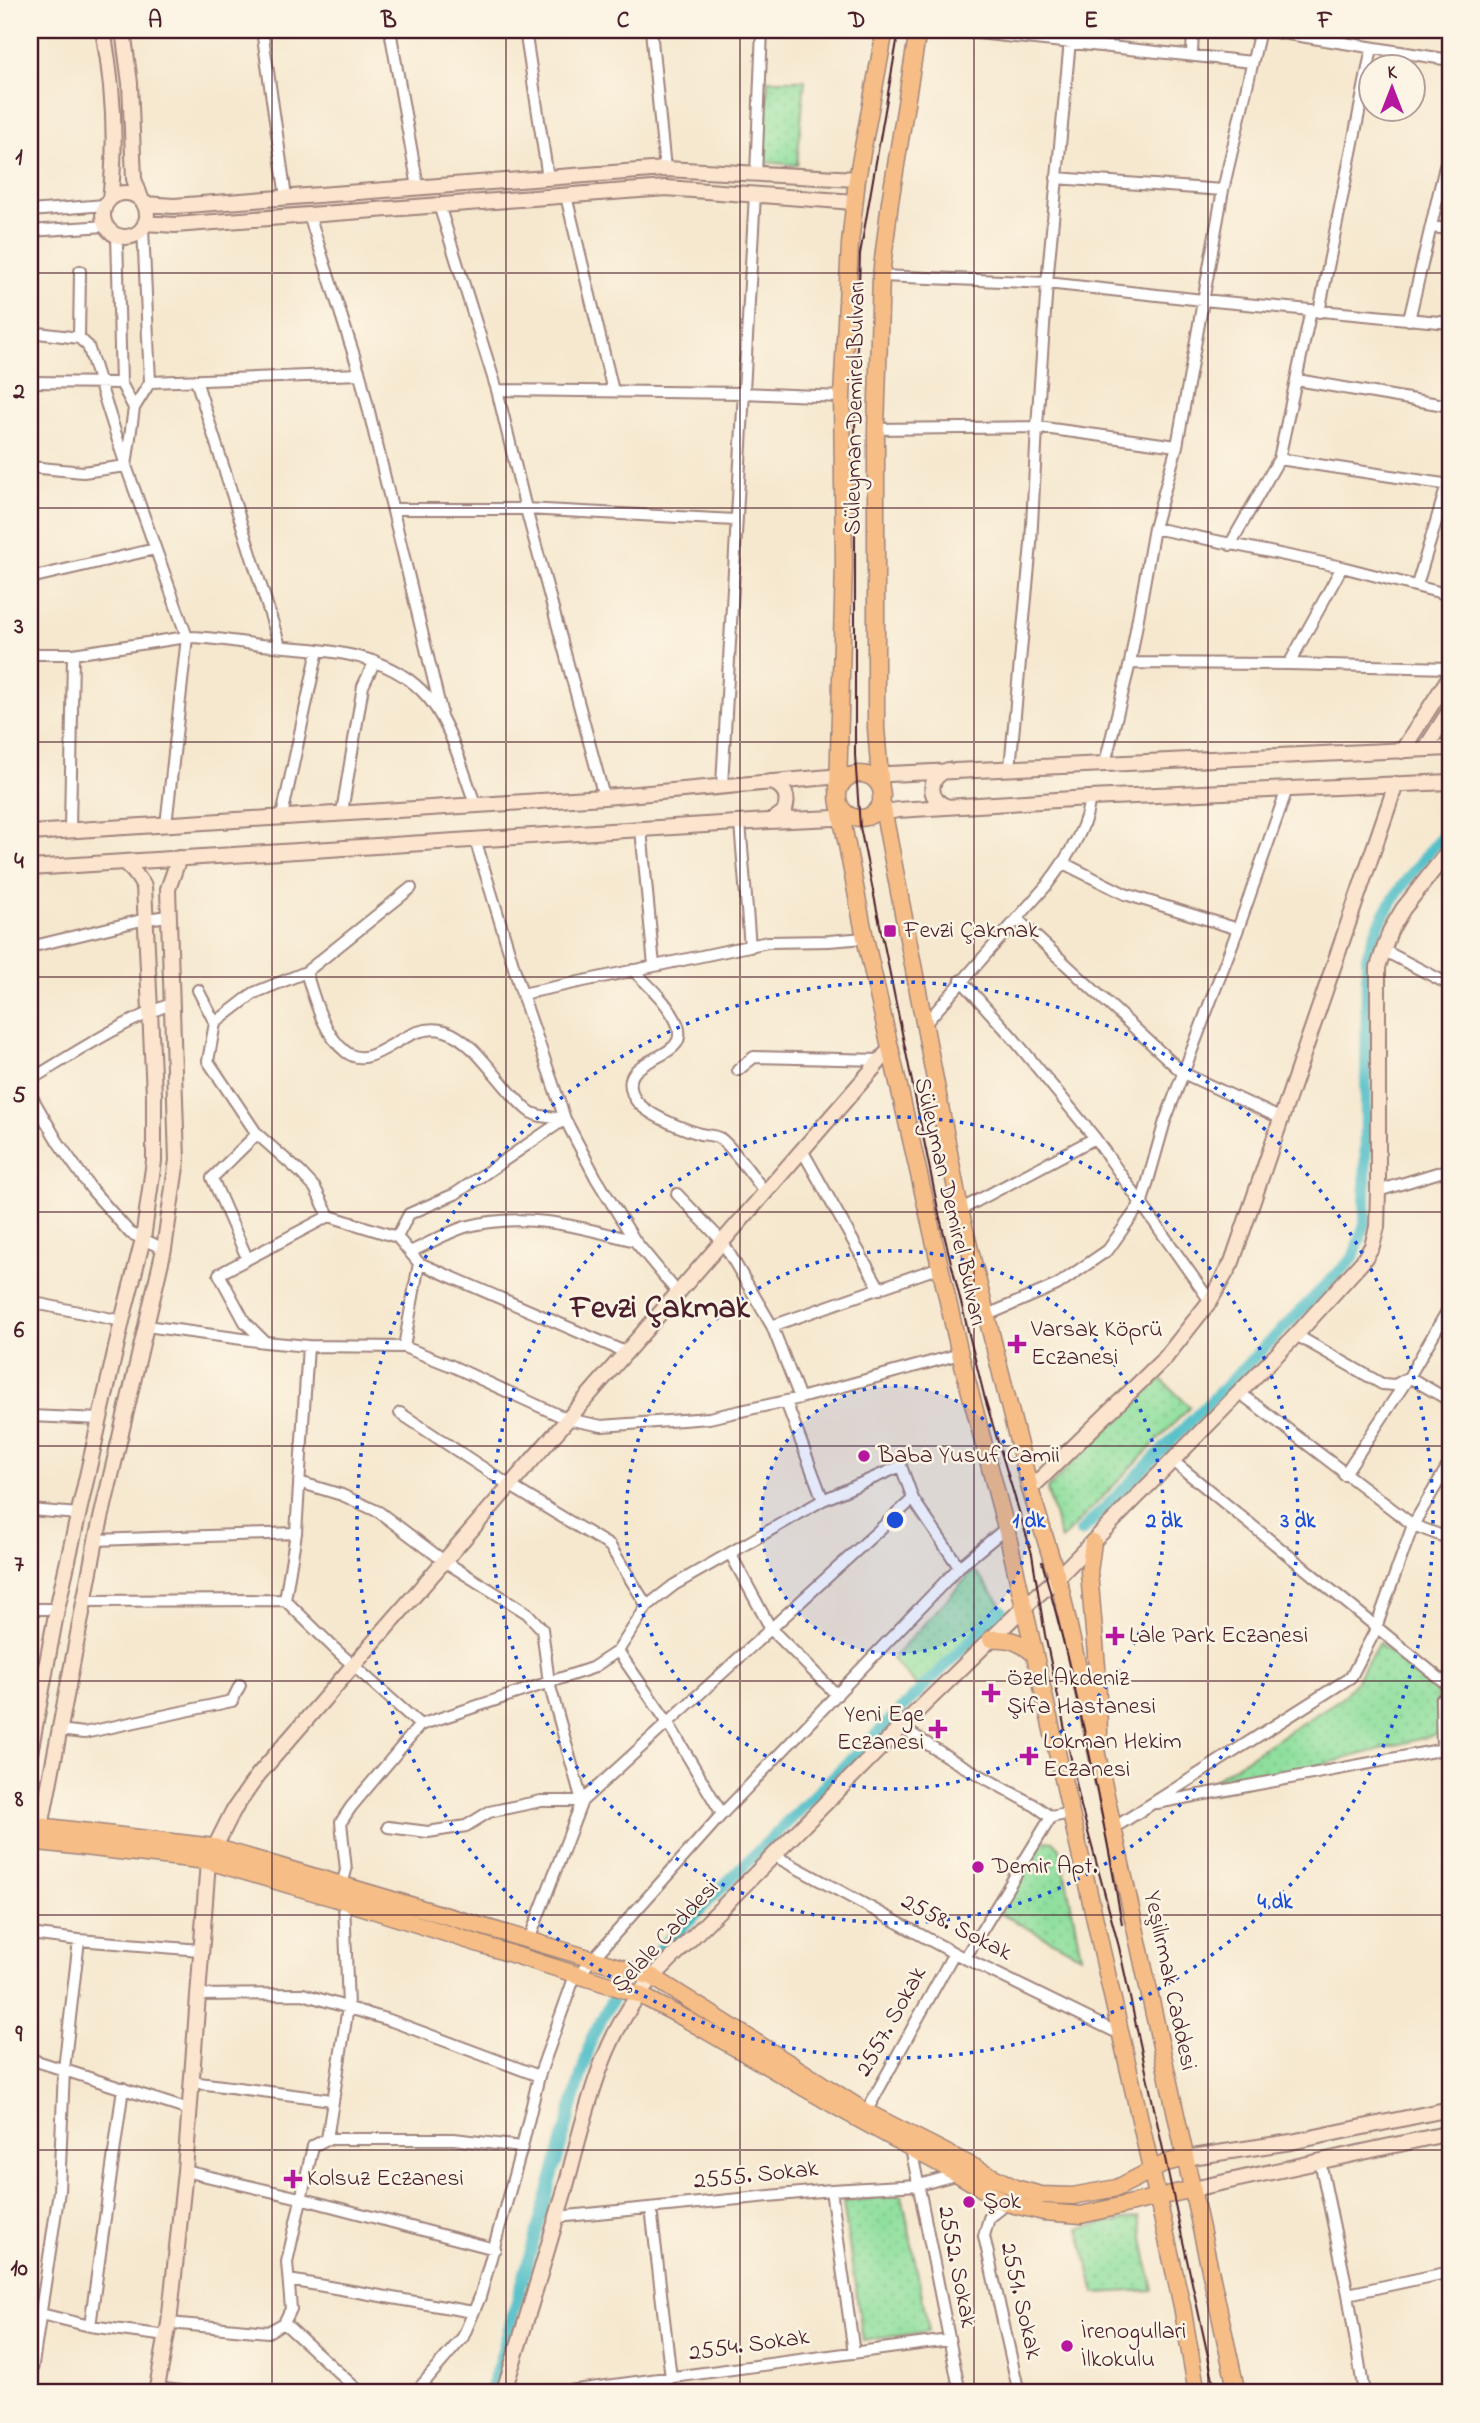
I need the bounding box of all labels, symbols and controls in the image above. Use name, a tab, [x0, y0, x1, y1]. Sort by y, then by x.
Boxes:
text: A	[148, 5, 162, 38]
text: B	[380, 5, 397, 38]
text: C	[617, 5, 630, 38]
text: D	[848, 5, 865, 38]
text: E	[1084, 5, 1098, 38]
text: F	[1317, 5, 1333, 38]
north arrow	[1358, 52, 1428, 122]
text: K	[1387, 60, 1397, 87]
text: 1	[15, 142, 23, 175]
street label: Süleyman Demirel Bulvarı	[836, 281, 877, 535]
text: 2	[12, 376, 25, 409]
text: 3	[13, 611, 24, 644]
text: 4	[14, 846, 24, 879]
place label: Fevzi Çakmak	[903, 914, 1039, 949]
marker: Fevzi Çakmak	[882, 923, 898, 939]
street label: Süleyman Demirel Bulvarı	[902, 1074, 995, 1330]
text: 5	[12, 1080, 26, 1113]
district label: Fevzi Çakmak	[568, 1286, 751, 1333]
place label: Varsak Köprü Eczanesi	[1030, 1313, 1163, 1376]
text: 6	[14, 1315, 25, 1348]
marker: Varsak Köprü Eczanesi	[1009, 1336, 1025, 1352]
place label: Baba Yusuf Camii	[877, 1439, 1060, 1474]
marker: Baba Yusuf Camii	[856, 1448, 872, 1464]
text: 1 dk	[1013, 1507, 1046, 1537]
text: 2 dk	[1145, 1507, 1183, 1537]
text: 3 dk	[1280, 1507, 1316, 1537]
centre of rings	[883, 1508, 907, 1532]
text: 7	[14, 1549, 24, 1582]
place label: Lale Park Eczanesi	[1129, 1619, 1308, 1654]
marker: Lale Park Eczanesi	[1107, 1628, 1123, 1644]
place label: Özel Akdeniz Şifa Hastanesi	[1007, 1662, 1156, 1725]
marker: Özel Akdeniz Şifa Hastanesi	[981, 1683, 1001, 1703]
place label: Yeni Ege Eczanesi	[837, 1698, 924, 1761]
marker: Yeni Ege Eczanesi	[930, 1721, 946, 1737]
place label: Lokman Hekim Eczanesi	[1043, 1725, 1182, 1788]
marker: Lokman Hekim Eczanesi	[1021, 1748, 1037, 1764]
text: 8	[14, 1784, 24, 1817]
place label: Demir Apt.	[991, 1850, 1098, 1885]
marker: Demir Apt.	[970, 1859, 986, 1875]
street label: Şelale Caddesi	[604, 1872, 728, 2002]
street label: 2558. Sokak	[894, 1885, 1018, 1971]
street label: Yeşilırmak Caddesi	[1133, 1888, 1205, 2074]
text: 4 dk	[1258, 1888, 1293, 1918]
street label: 2557. Sokak	[847, 1960, 937, 2084]
text: 9	[15, 2019, 24, 2052]
street label: 2555. Sokak	[692, 2152, 821, 2200]
place label: Kolsuz Eczanesi	[307, 2162, 464, 2197]
marker: Kolsuz Eczanesi	[285, 2171, 301, 2187]
place label: Şok	[983, 2185, 1021, 2220]
marker: Şok	[961, 2194, 977, 2210]
street label: 2552. Sokak	[927, 2203, 985, 2331]
street label: 2551. Sokak	[990, 2239, 1051, 2363]
text: 10	[10, 2253, 28, 2286]
place label: İrenogullari İlkokulu	[1081, 2315, 1186, 2378]
street label: 2554. Sokak	[686, 2320, 812, 2372]
marker: İrenogullari İlkokulu	[1059, 2338, 1075, 2354]

